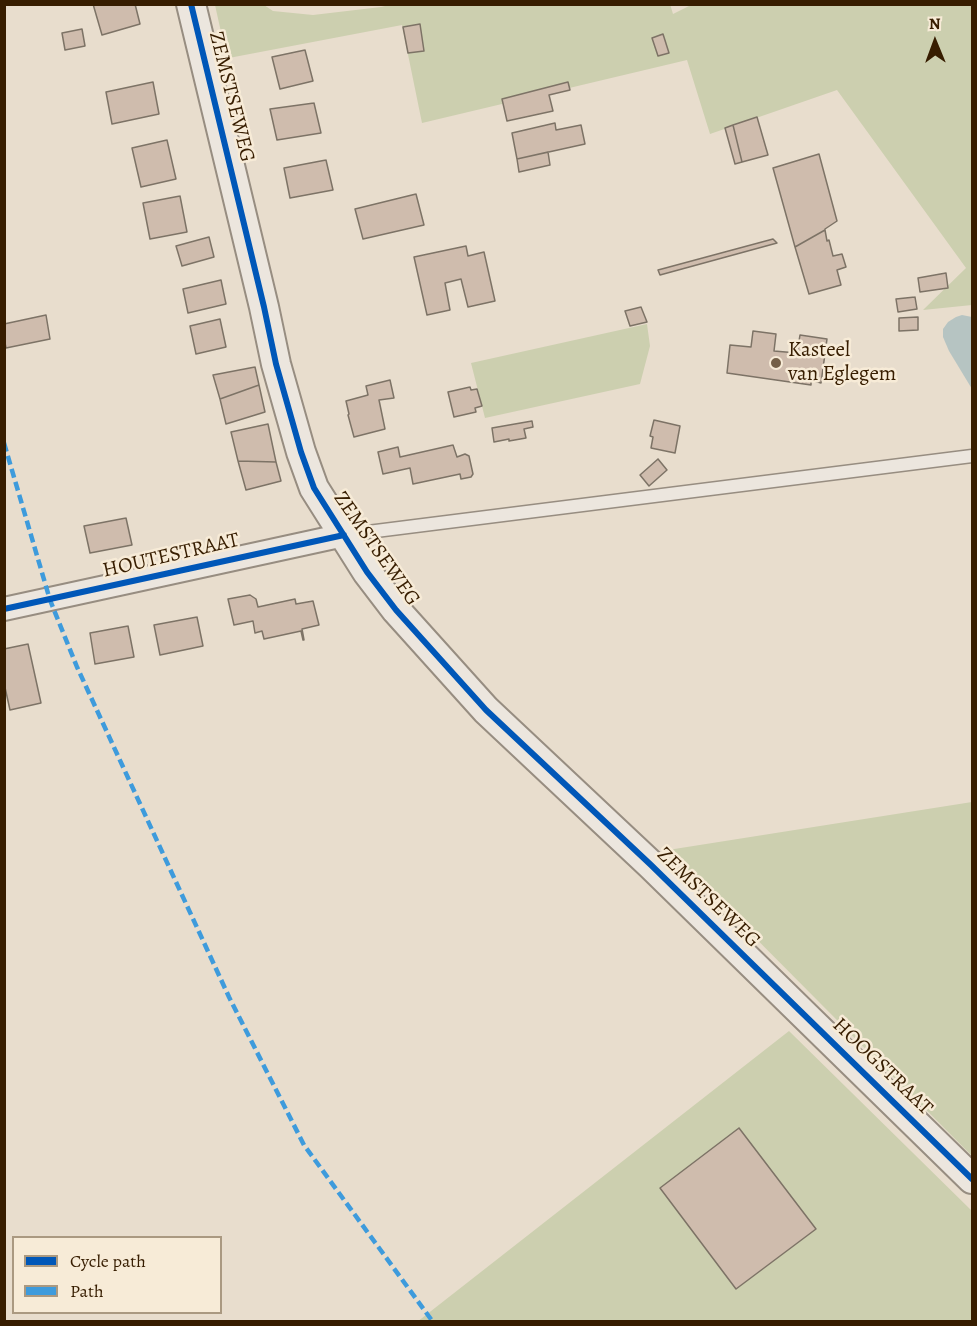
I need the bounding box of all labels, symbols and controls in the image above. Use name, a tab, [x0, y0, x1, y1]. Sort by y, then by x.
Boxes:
north arrow	[905, 12, 965, 72]
text: N	[929, 13, 941, 35]
street label: ZEMSTSEWEG	[203, 29, 259, 165]
place label: Kasteel van Eglegem	[788, 338, 896, 388]
marker: Kasteel van Eglegem	[769, 356, 783, 370]
street label: ZEMSTSEWEG	[327, 487, 425, 611]
street label: HOUTESTRAAT	[100, 528, 242, 584]
street label: ZEMSTSEWEG	[651, 842, 765, 954]
street label: HOOGSTRAAT	[827, 1013, 937, 1121]
legend	[12, 1236, 222, 1314]
text: Cycle path	[70, 1249, 146, 1273]
text: Path	[70, 1279, 104, 1303]

